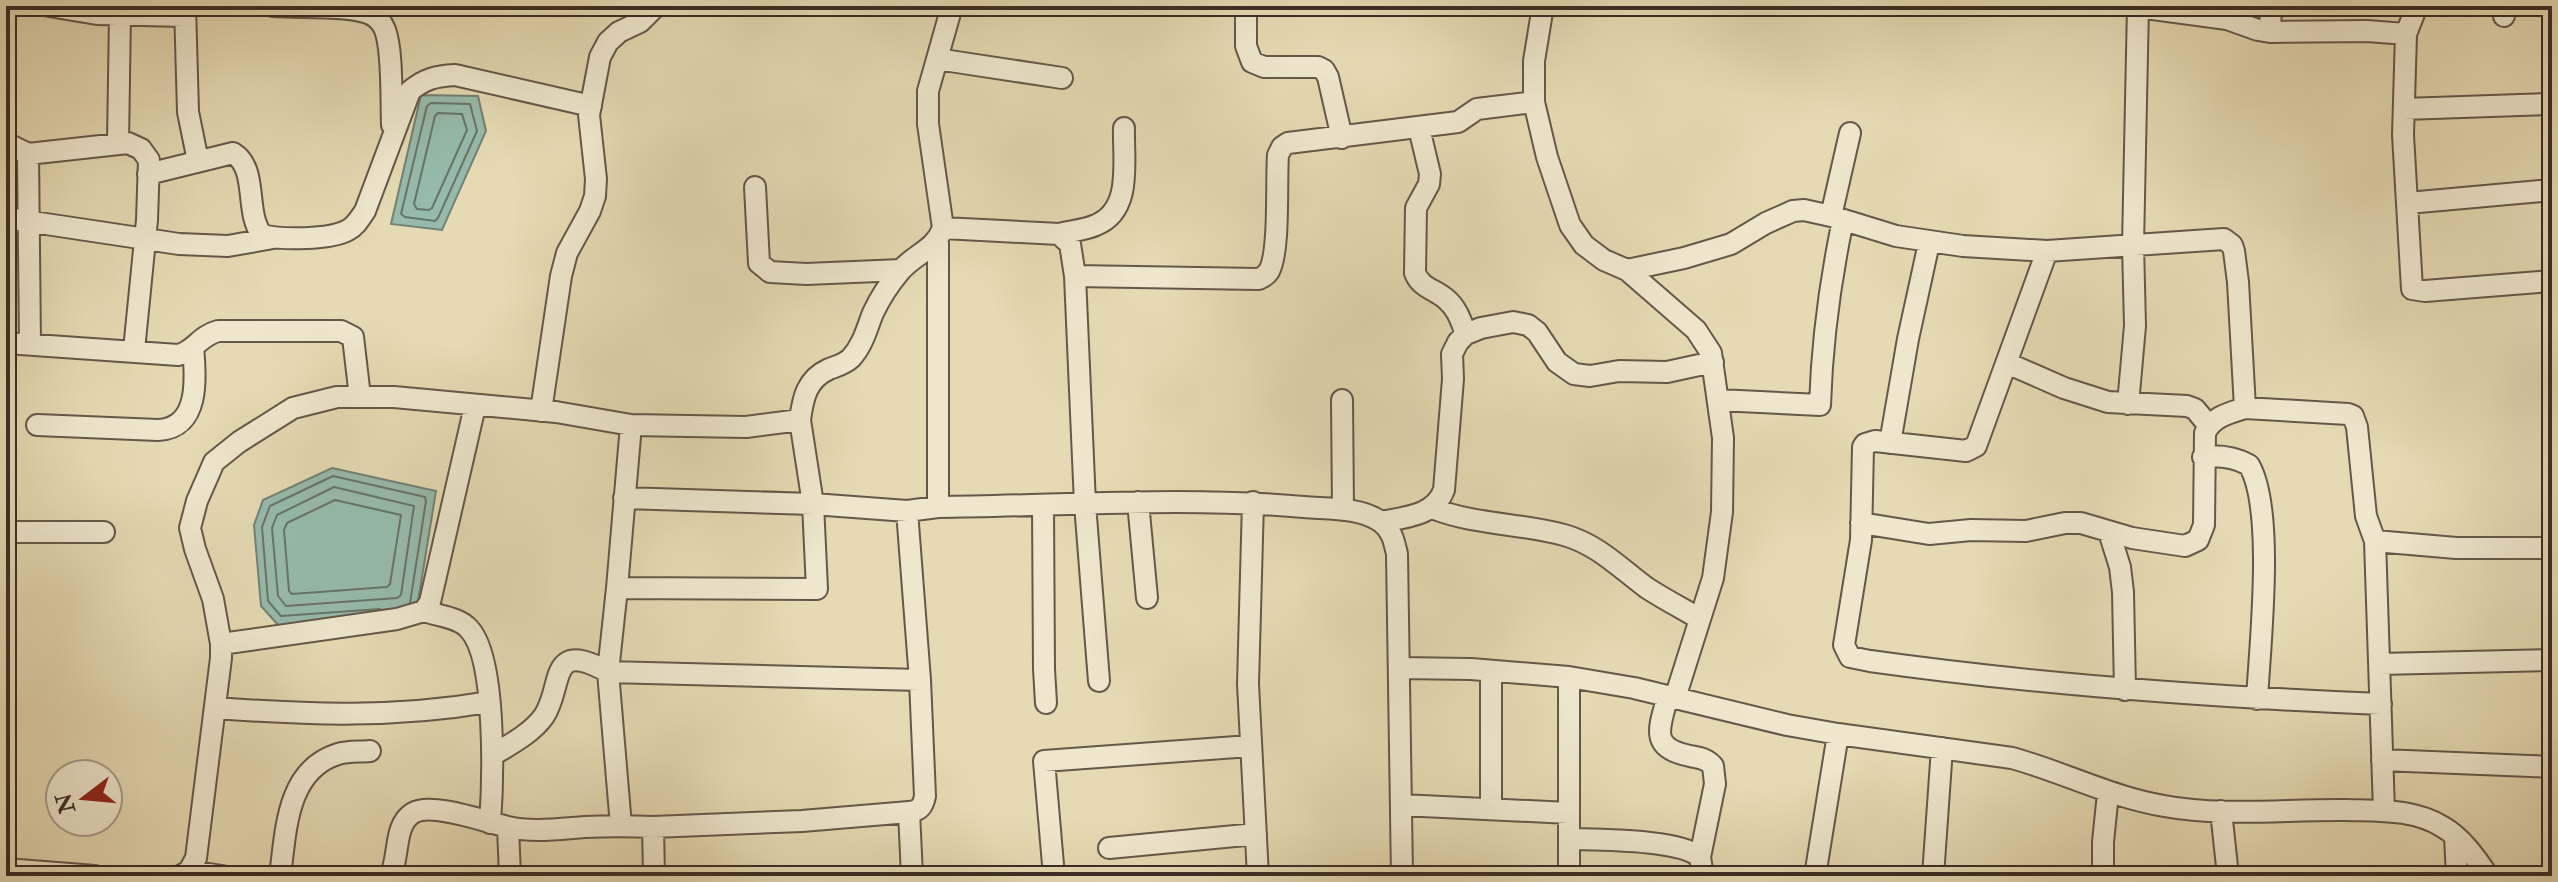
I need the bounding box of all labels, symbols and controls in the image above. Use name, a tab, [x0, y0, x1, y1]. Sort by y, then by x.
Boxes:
north arrow	[44, 758, 124, 838]
text: N	[49, 790, 82, 818]

